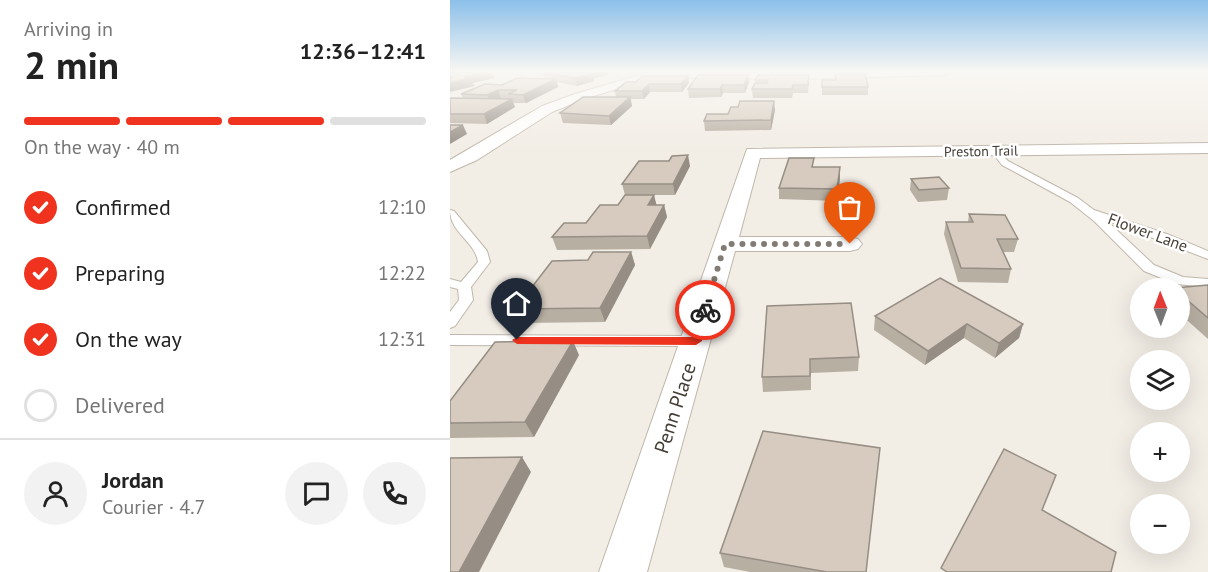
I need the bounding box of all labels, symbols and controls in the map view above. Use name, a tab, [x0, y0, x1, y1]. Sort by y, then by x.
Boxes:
text: Arriving in	[24, 16, 113, 42]
text: 12:36–12:41	[300, 37, 426, 65]
text: 2 min	[24, 39, 119, 90]
text: On the way · 40 m	[24, 134, 180, 160]
street label: Preston Trail	[944, 141, 1018, 161]
pin	[824, 182, 875, 244]
icon: check	[24, 191, 57, 224]
icon: bag	[833, 191, 866, 224]
text: Confirmed	[75, 193, 171, 221]
text: 12:10	[378, 194, 426, 220]
street label: Flower Lane	[1105, 208, 1191, 256]
icon: check	[24, 257, 57, 290]
text: Preparing	[75, 259, 165, 287]
text: 12:22	[378, 260, 426, 286]
pin	[491, 278, 542, 340]
north arrow	[1130, 278, 1190, 338]
map controls	[1130, 278, 1190, 554]
courier	[675, 280, 735, 340]
icon: home	[500, 287, 533, 320]
icon: bike	[689, 294, 722, 327]
icon: check	[24, 323, 57, 356]
text: On the way	[75, 325, 182, 353]
text: 12:31	[378, 326, 426, 352]
button: layers	[1130, 350, 1190, 410]
street label: Penn Place	[648, 360, 702, 456]
text: Delivered	[75, 391, 165, 419]
button: +	[1130, 422, 1190, 482]
button: person	[24, 462, 87, 525]
button: chat	[285, 462, 348, 525]
button: phone	[363, 462, 426, 525]
text: Jordan	[102, 466, 164, 494]
text: Courier · 4.7	[102, 494, 205, 520]
button: −	[1130, 494, 1190, 554]

